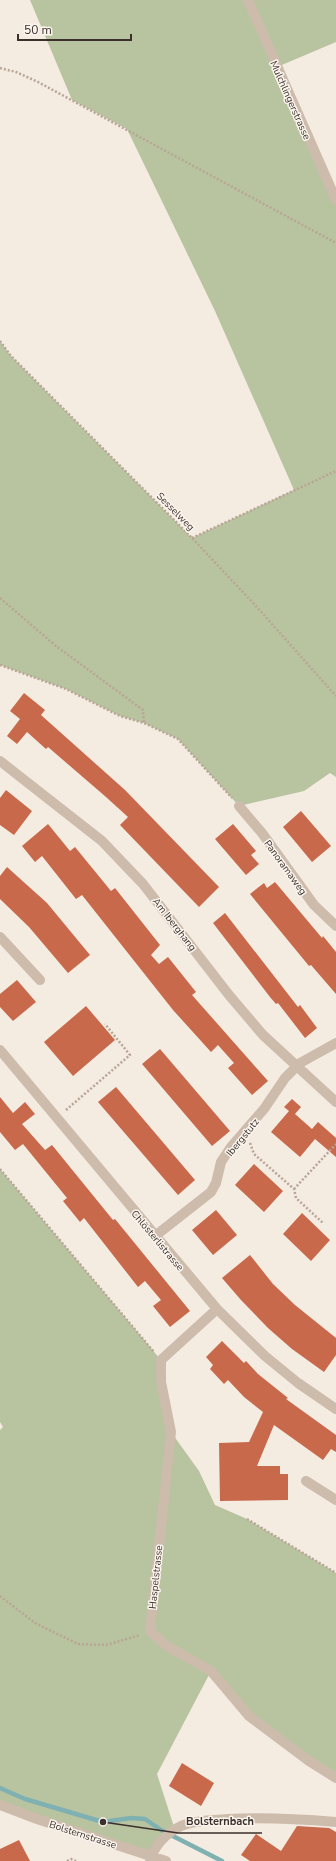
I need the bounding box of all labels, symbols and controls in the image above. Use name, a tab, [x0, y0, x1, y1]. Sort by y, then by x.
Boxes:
scale bar	[18, 16, 131, 42]
text: 50 m	[24, 22, 52, 38]
street label: Mulchlingerstrasse	[266, 59, 314, 142]
street label: Sesselweg	[153, 490, 198, 534]
street label: Panoramaweg	[260, 837, 310, 898]
street label: Am Iberghang	[149, 895, 200, 954]
street label: Ibergstutz	[223, 1115, 263, 1160]
street label: Chlösterlistrasse	[128, 1207, 187, 1274]
street label: Haspelstrasse	[146, 1545, 166, 1610]
callout: Bolsternbach	[178, 1810, 262, 1833]
text: Bolsternbach	[186, 1814, 254, 1829]
street label: Bolsternstrasse	[47, 1817, 118, 1852]

